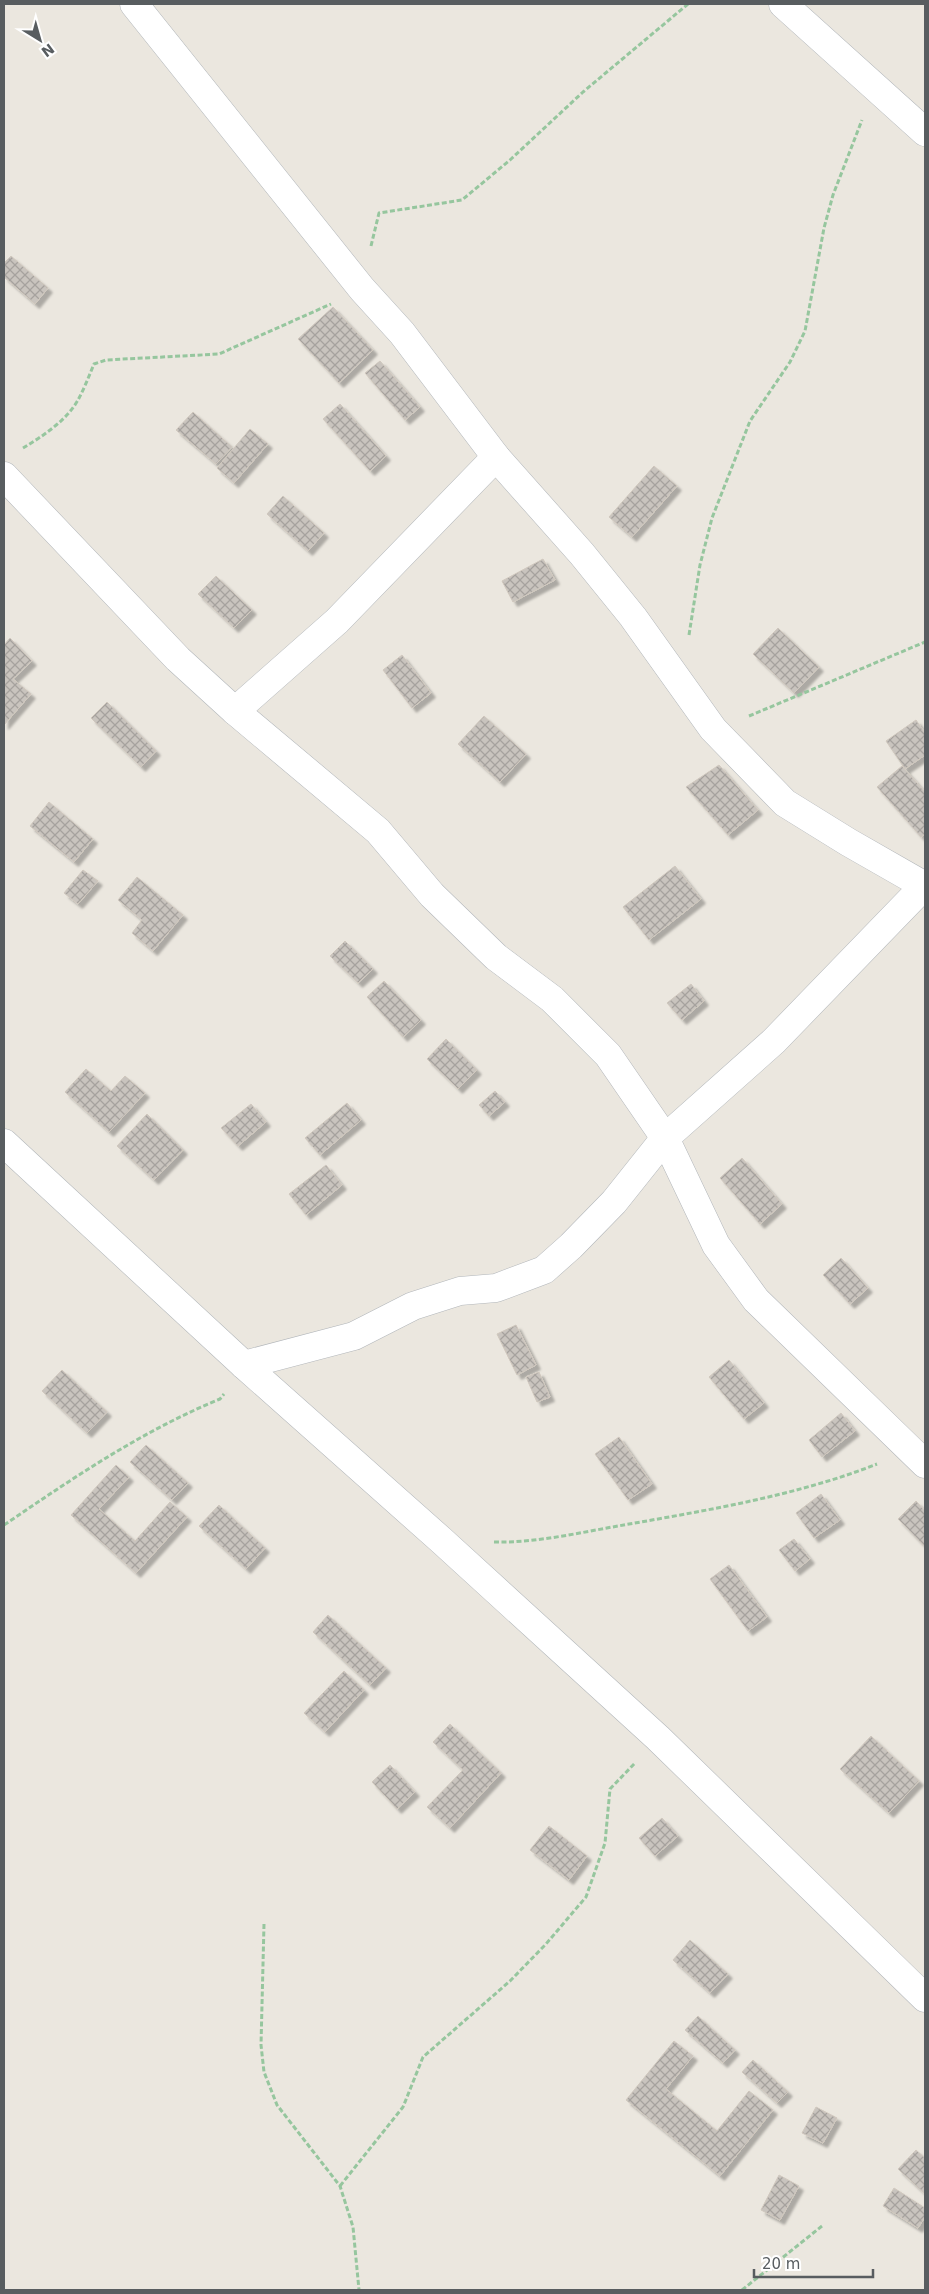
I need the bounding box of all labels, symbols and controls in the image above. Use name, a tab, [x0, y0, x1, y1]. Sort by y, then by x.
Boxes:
north arrow	[15, 15, 65, 65]
text: N	[38, 40, 57, 60]
scale bar	[754, 2246, 873, 2278]
text: 20 m	[762, 2255, 800, 2273]

